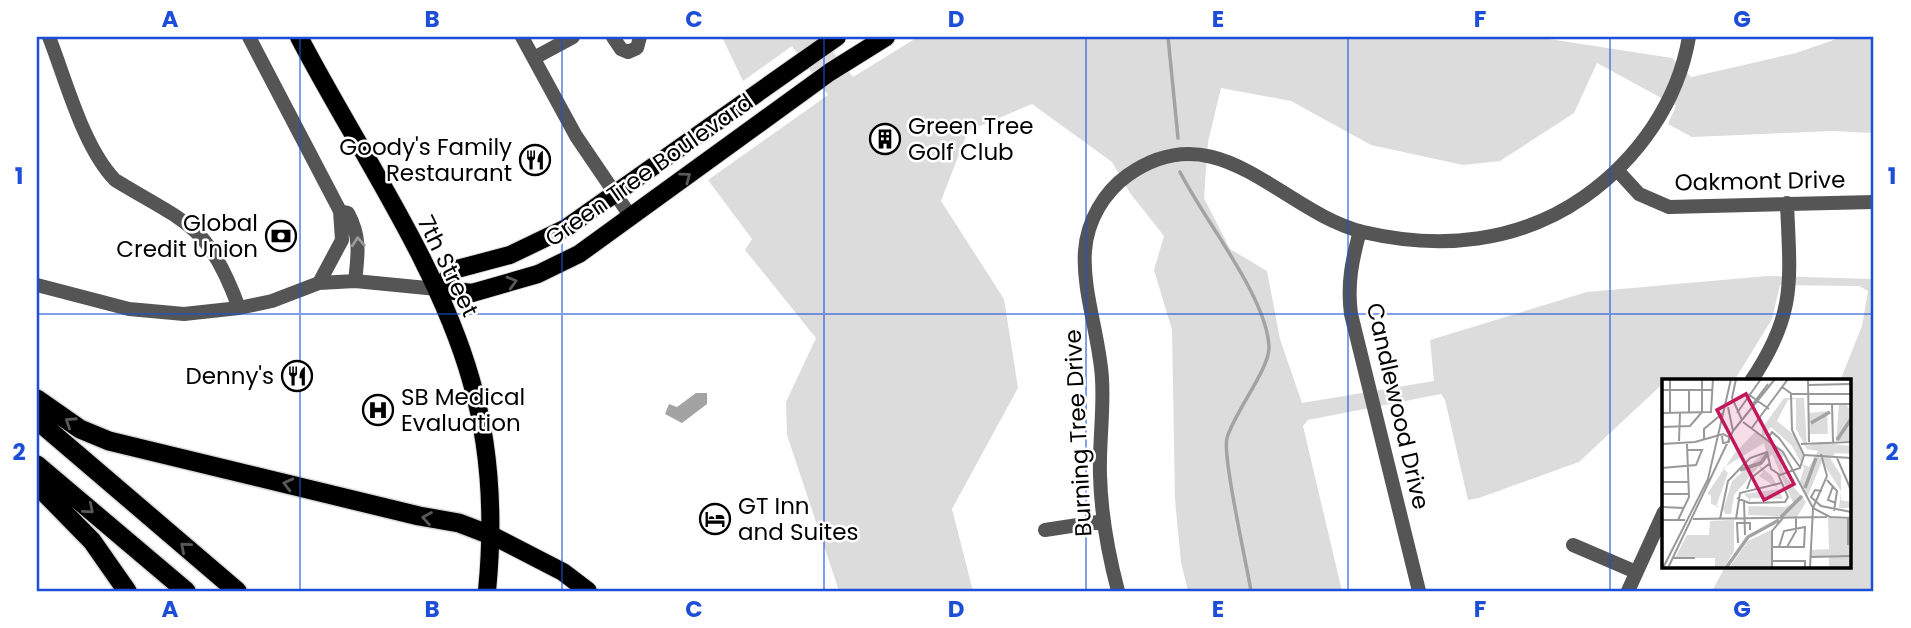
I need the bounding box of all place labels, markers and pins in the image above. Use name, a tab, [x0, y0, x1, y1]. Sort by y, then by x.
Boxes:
place label: Green Tree Golf Club	[908, 110, 1033, 168]
building icon: Green Tree Golf Club	[868, 122, 902, 156]
place label: Goody's Family Restaurant	[339, 131, 512, 189]
restaurant icon: Goody's Family Restaurant	[518, 143, 552, 177]
place label: Global Credit Union	[116, 207, 258, 265]
bank icon: Global Credit Union	[264, 219, 298, 253]
restaurant icon: Denny's	[280, 359, 314, 393]
place label: Denny's	[185, 360, 274, 392]
place label: SB Medical Evaluation	[401, 381, 525, 439]
hospital icon: SB Medical Evaluation	[361, 393, 395, 427]
place label: GT Inn and Suites	[738, 490, 858, 548]
hotel icon: GT Inn and Suites	[698, 502, 732, 536]

